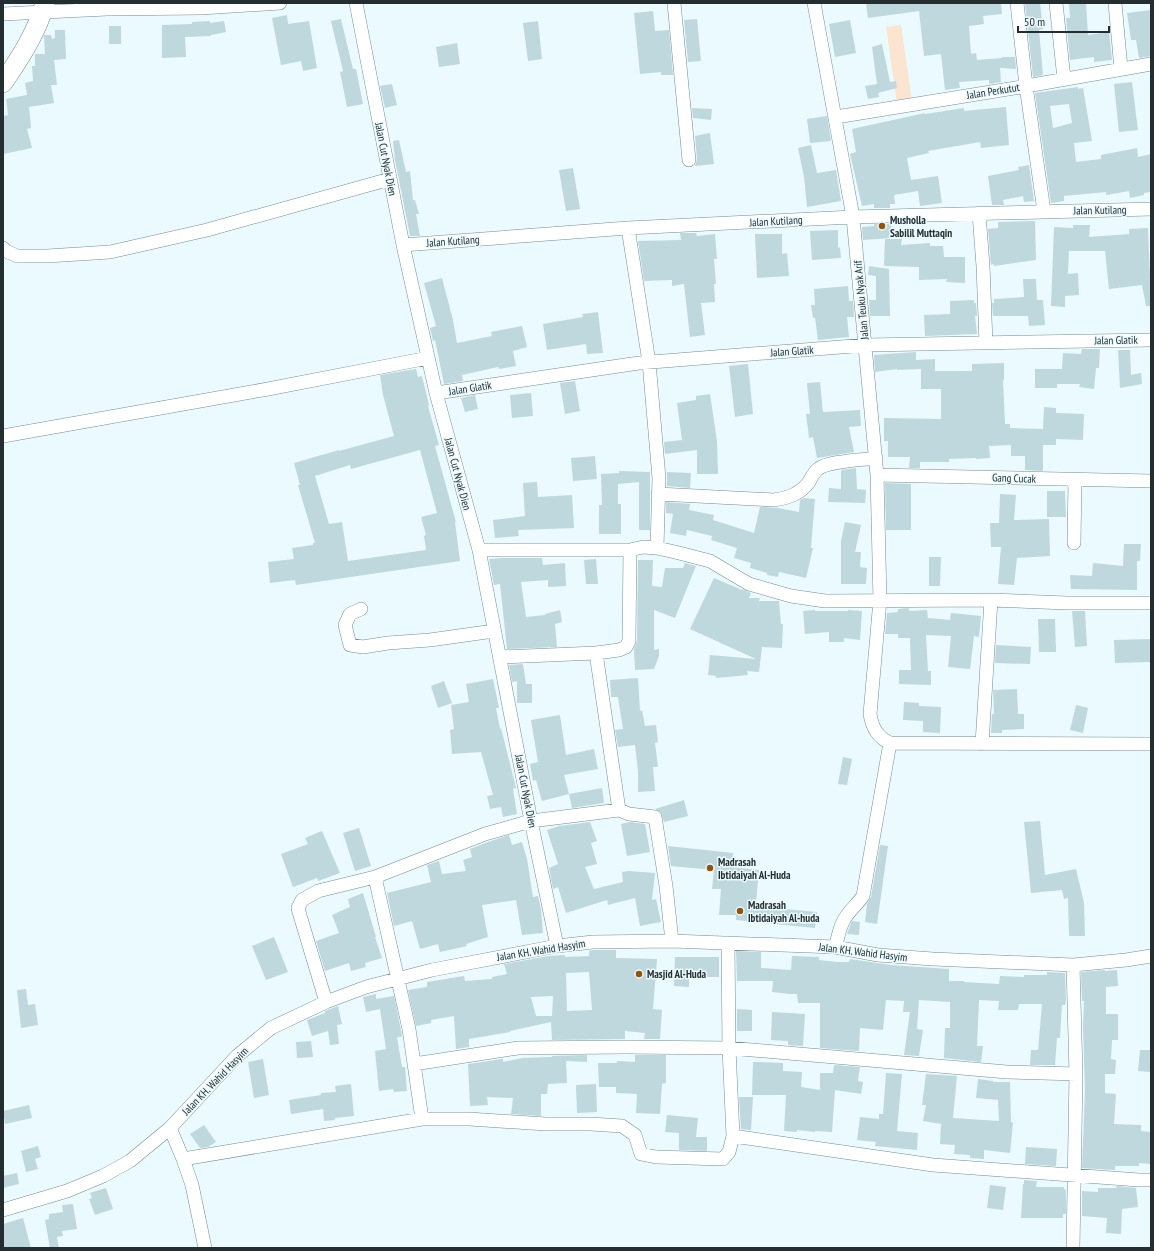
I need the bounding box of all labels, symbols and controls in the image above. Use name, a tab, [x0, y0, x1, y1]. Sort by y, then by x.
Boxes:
scale bar	[1018, 8, 1109, 34]
text: 50 m	[1024, 14, 1045, 29]
street label: Jalan Perkutut	[965, 80, 1020, 102]
street label: Jalan Cut Nyak Dien	[372, 120, 400, 197]
street label: Jalan Kutilang	[1072, 203, 1127, 217]
street label: Jalan Kutilang	[748, 213, 803, 229]
place label: Musholla Sabilil Muttaqin	[890, 213, 952, 240]
marker: Musholla Sabilil Muttaqin	[877, 221, 887, 231]
street label: Jalan Kutilang	[425, 232, 480, 250]
street label: Jalan Teuku Nyak Arif	[850, 259, 872, 341]
street label: Jalan Glatik	[1093, 333, 1138, 347]
street label: Jalan Glatik	[769, 342, 815, 360]
street label: Jalan Glatik	[447, 378, 493, 398]
street label: Jalan Cut Nyak Dien	[441, 435, 474, 512]
street label: Gang Cucak	[992, 470, 1037, 486]
street label: Jalan Cut Nyak Dien	[512, 752, 540, 829]
place label: Madrasah Ibtidaiyah Al-Huda	[718, 855, 791, 882]
marker: Madrasah Ibtidaiyah Al-Huda	[705, 863, 715, 873]
place label: Madrasah Ibtidaiyah Al-huda	[748, 898, 820, 925]
marker: Madrasah Ibtidaiyah Al-huda	[735, 906, 745, 916]
street label: Jalan KH. Wahid Hasyim	[495, 936, 586, 964]
street label: Jalan KH. Wahid Hasyim	[817, 939, 908, 964]
place label: Masjid Al-Huda	[647, 967, 707, 981]
marker: Masjid Al-Huda	[634, 969, 644, 979]
street label: Jalan KH. Wahid Hasyim	[178, 1044, 251, 1119]

